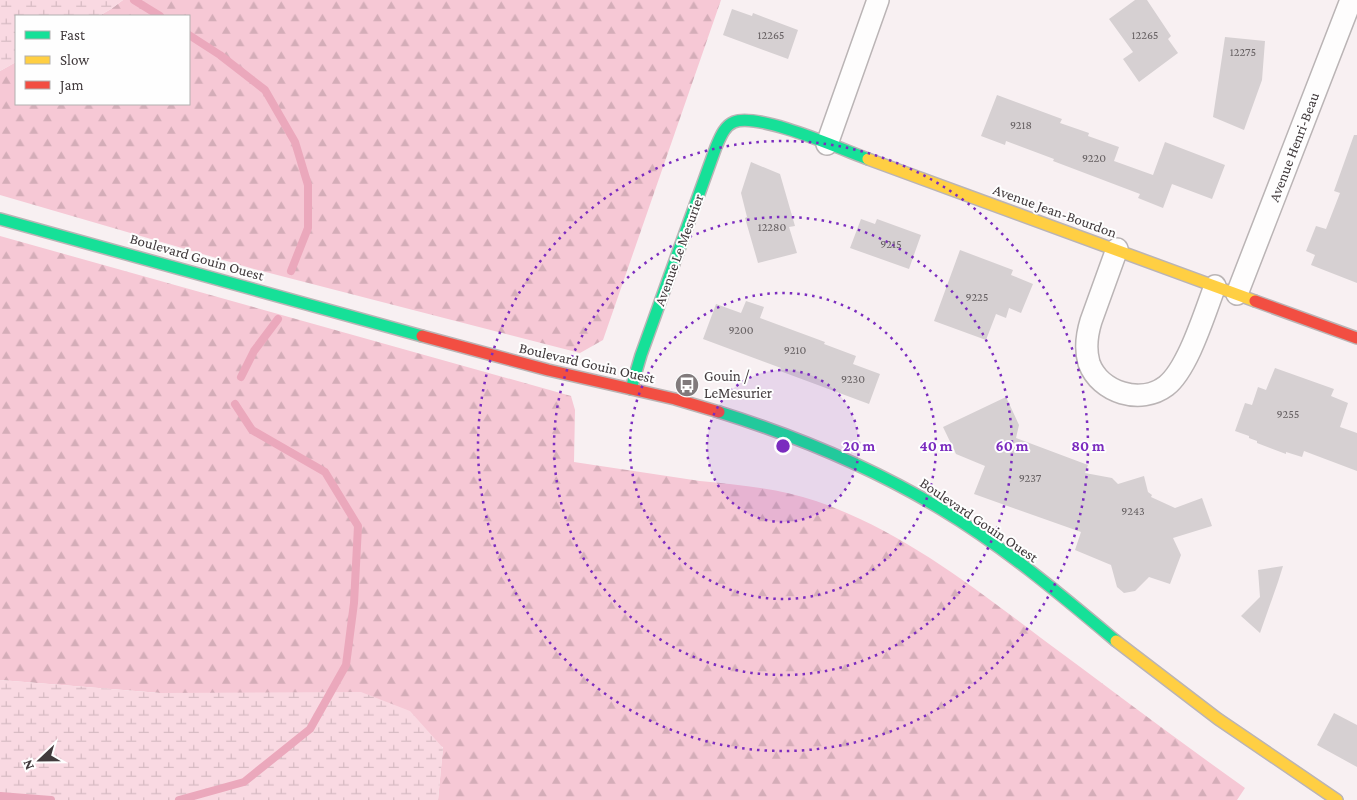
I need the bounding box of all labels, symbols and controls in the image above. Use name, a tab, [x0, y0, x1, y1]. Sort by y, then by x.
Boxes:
legend	[15, 15, 190, 105]
text: Fast	[60, 27, 86, 43]
house number: 12265	[758, 28, 784, 42]
house number: 12265	[1132, 28, 1158, 42]
house number: 12275	[1230, 45, 1256, 59]
text: Slow	[60, 52, 90, 68]
text: Jam	[58, 77, 83, 94]
street label: Avenue Henri-Beau	[1266, 90, 1322, 204]
house number: 9218	[1010, 118, 1032, 132]
house number: 9220	[1082, 151, 1106, 165]
street label: Avenue Jean-Bourdon	[991, 181, 1119, 242]
street label: Avenue Le Mesurier	[651, 191, 707, 308]
house number: 12280	[758, 220, 787, 234]
street label: Boulevard Gouin Ouest	[128, 230, 267, 284]
house number: 9215	[880, 237, 902, 251]
house number: 9225	[966, 290, 988, 304]
house number: 9200	[728, 323, 754, 337]
street label: Boulevard Gouin Ouest	[518, 340, 657, 387]
house number: 9210	[784, 343, 806, 357]
place label: Gouin / LeMesurier	[704, 368, 773, 401]
bus stop icon: Gouin / LeMesurier	[674, 372, 700, 398]
house number: 9230	[841, 372, 865, 386]
house number: 9255	[1277, 407, 1299, 421]
centre of rings	[774, 437, 792, 455]
text: 20 m	[843, 438, 875, 454]
text: 40 m	[920, 438, 953, 454]
text: 60 m	[996, 438, 1029, 454]
text: 80 m	[1071, 438, 1105, 454]
house number: 9237	[1019, 471, 1042, 485]
street label: Boulevard Gouin Ouest	[917, 475, 1042, 566]
house number: 9243	[1121, 504, 1145, 518]
north arrow	[15, 735, 65, 785]
text: N	[19, 757, 37, 772]

